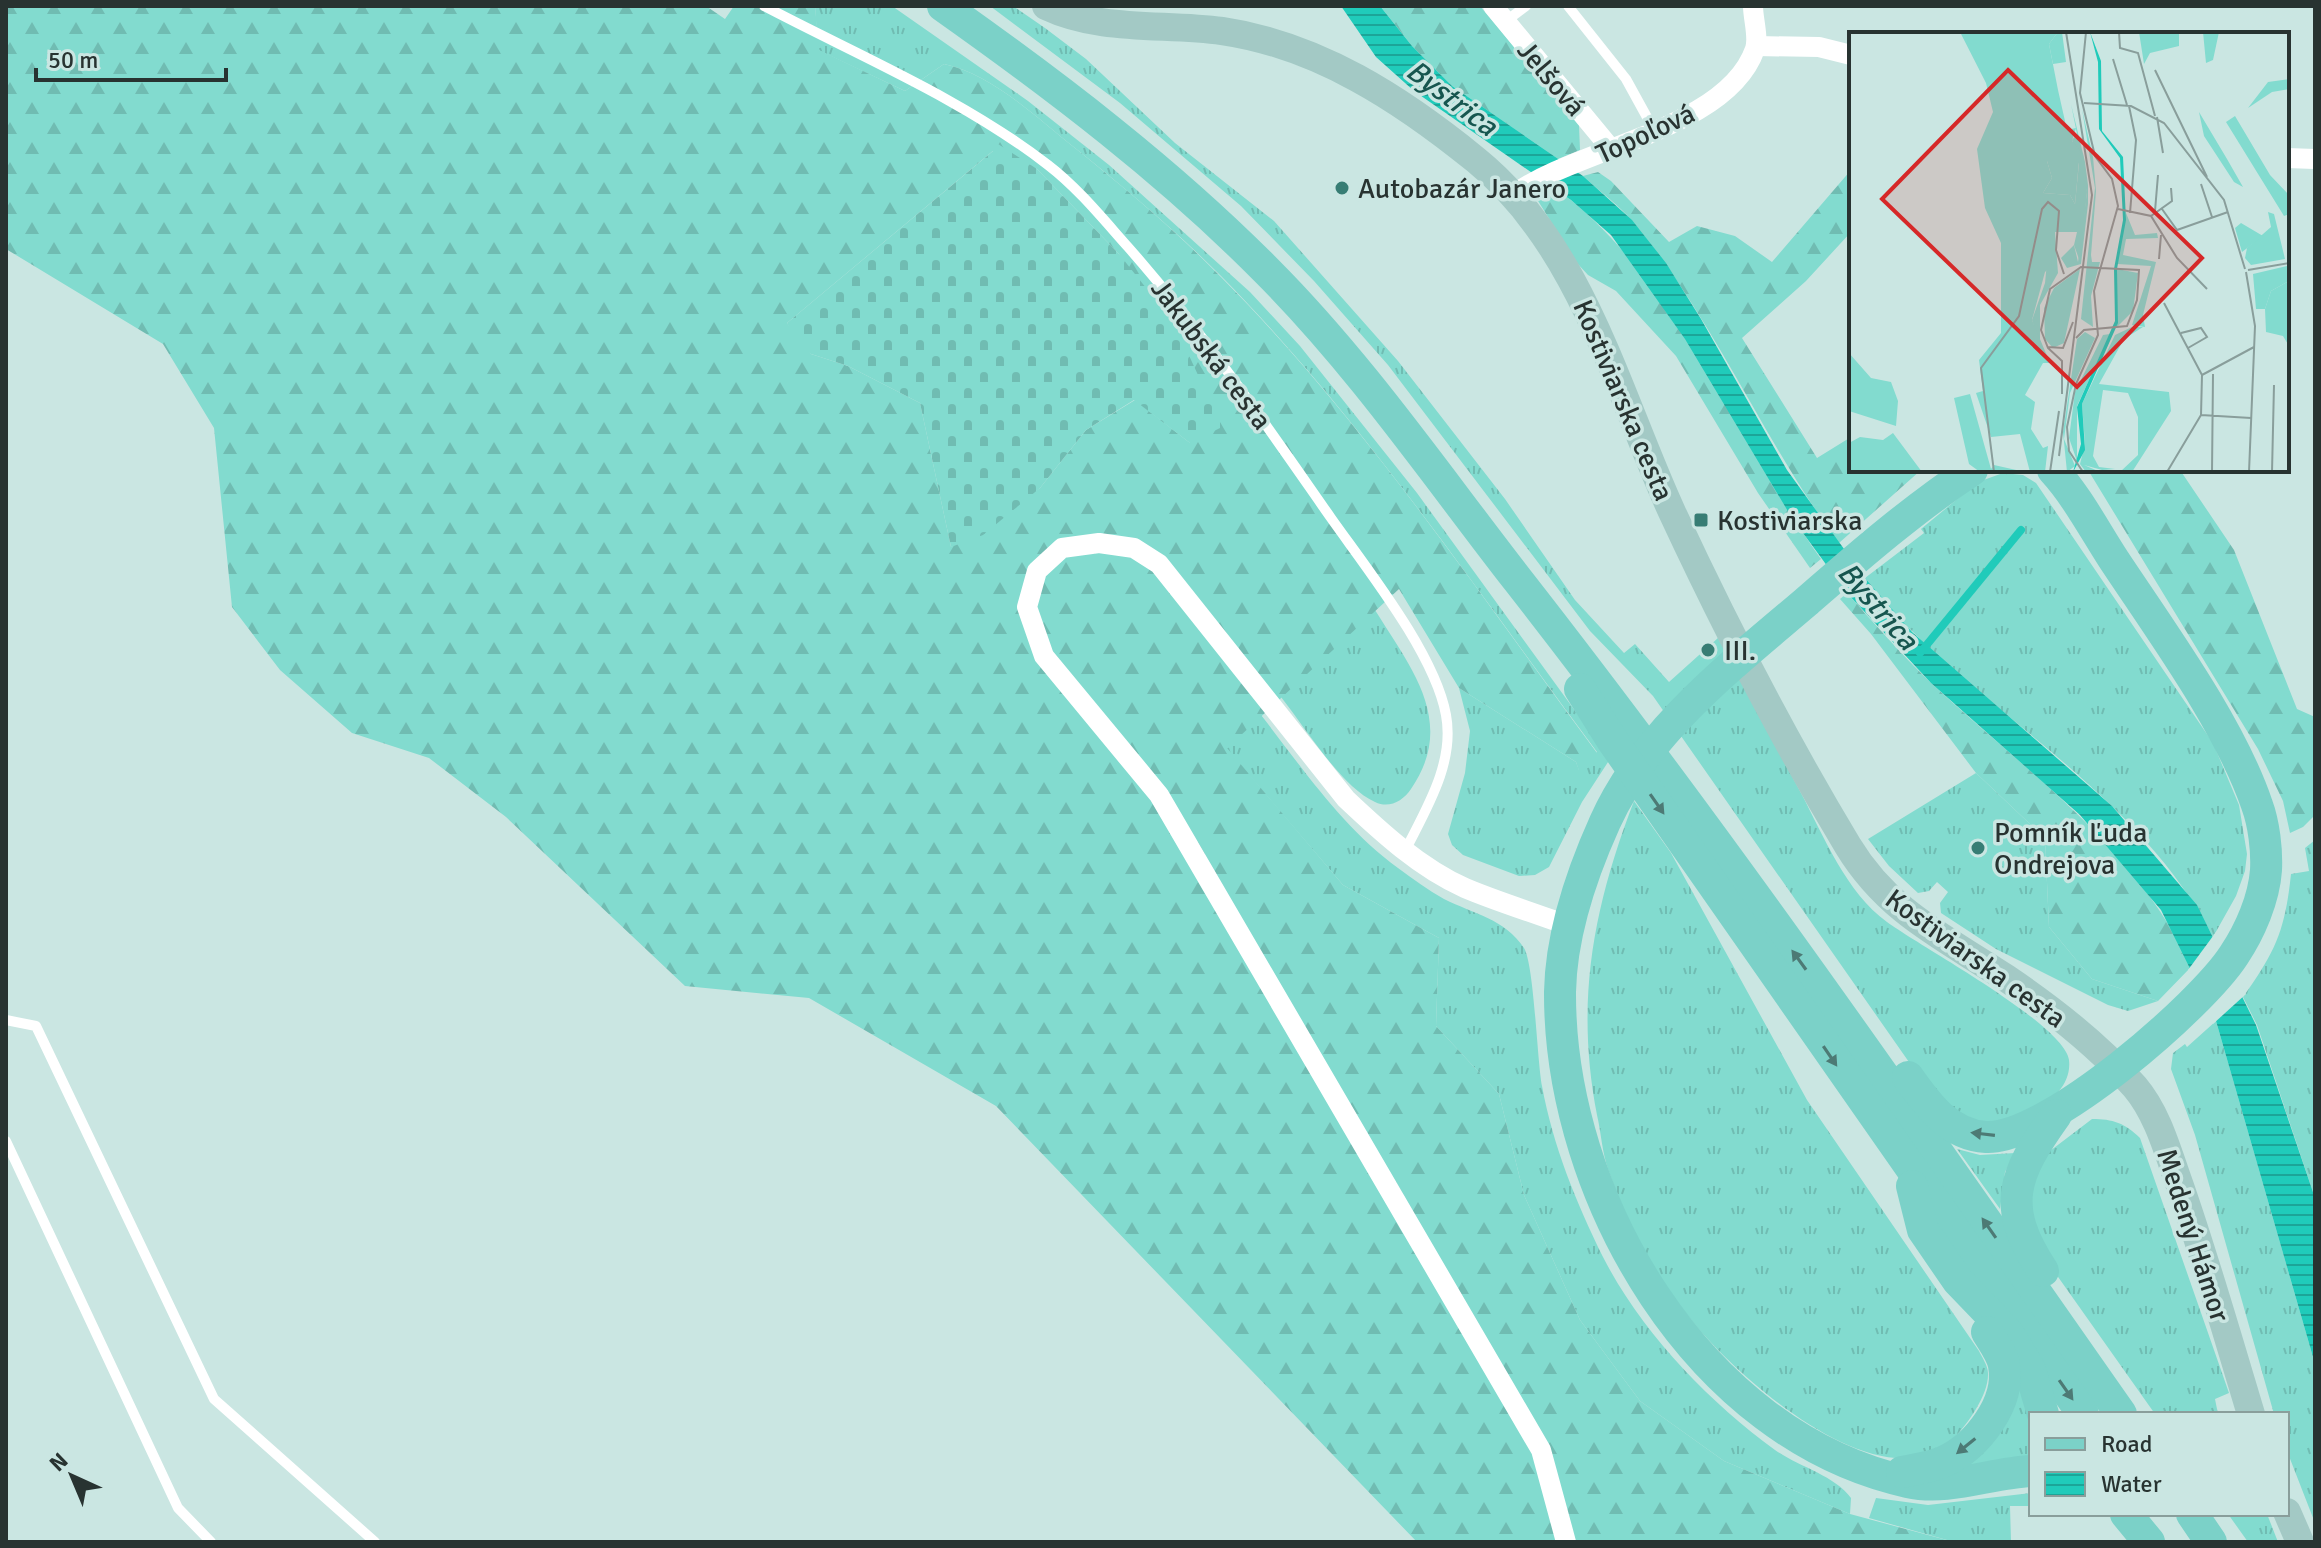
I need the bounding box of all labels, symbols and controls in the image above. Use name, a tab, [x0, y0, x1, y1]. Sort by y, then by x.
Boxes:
scale bar	[36, 32, 226, 82]
inset map	[1849, 32, 2289, 472]
street label: Jelšová	[1510, 34, 1593, 123]
text: 50 m	[48, 45, 98, 75]
water label: Bystrica	[1399, 52, 1505, 145]
street label: Topoľová	[1591, 96, 1700, 171]
place label: Autobazár Janero	[1358, 172, 1566, 206]
marker: Autobazár Janero	[1333, 179, 1351, 197]
street label: Jakubská cesta	[1144, 273, 1279, 437]
street label: Kostiviarska cesta	[1565, 295, 1681, 506]
place label: Kostiviarska	[1717, 504, 1862, 538]
marker: Kostiviarska	[1692, 511, 1710, 529]
water label: Bystrica	[1829, 555, 1926, 658]
place label: III.	[1724, 634, 1756, 668]
marker: III.	[1699, 641, 1717, 659]
one-way arrow	[1649, 793, 1664, 814]
place label: Pomník Ľuda Ondrejova	[1994, 816, 2147, 882]
marker: Pomník Ľuda Ondrejova	[1969, 839, 1987, 857]
street label: Kostiviarska cesta	[1879, 882, 2072, 1036]
one-way arrow	[1792, 950, 1807, 971]
one-way arrow	[1823, 1046, 1838, 1067]
one-way arrow	[1970, 1127, 1995, 1140]
street label: Medený Hámor	[2149, 1145, 2237, 1327]
one-way arrow	[1982, 1217, 1997, 1238]
one-way arrow	[2058, 1380, 2073, 1401]
legend	[2029, 1412, 2289, 1516]
text: Road	[2101, 1429, 2152, 1459]
north arrow	[32, 1436, 112, 1516]
one-way arrow	[1956, 1437, 1977, 1454]
text: N	[44, 1447, 73, 1477]
text: Water	[2101, 1469, 2162, 1499]

